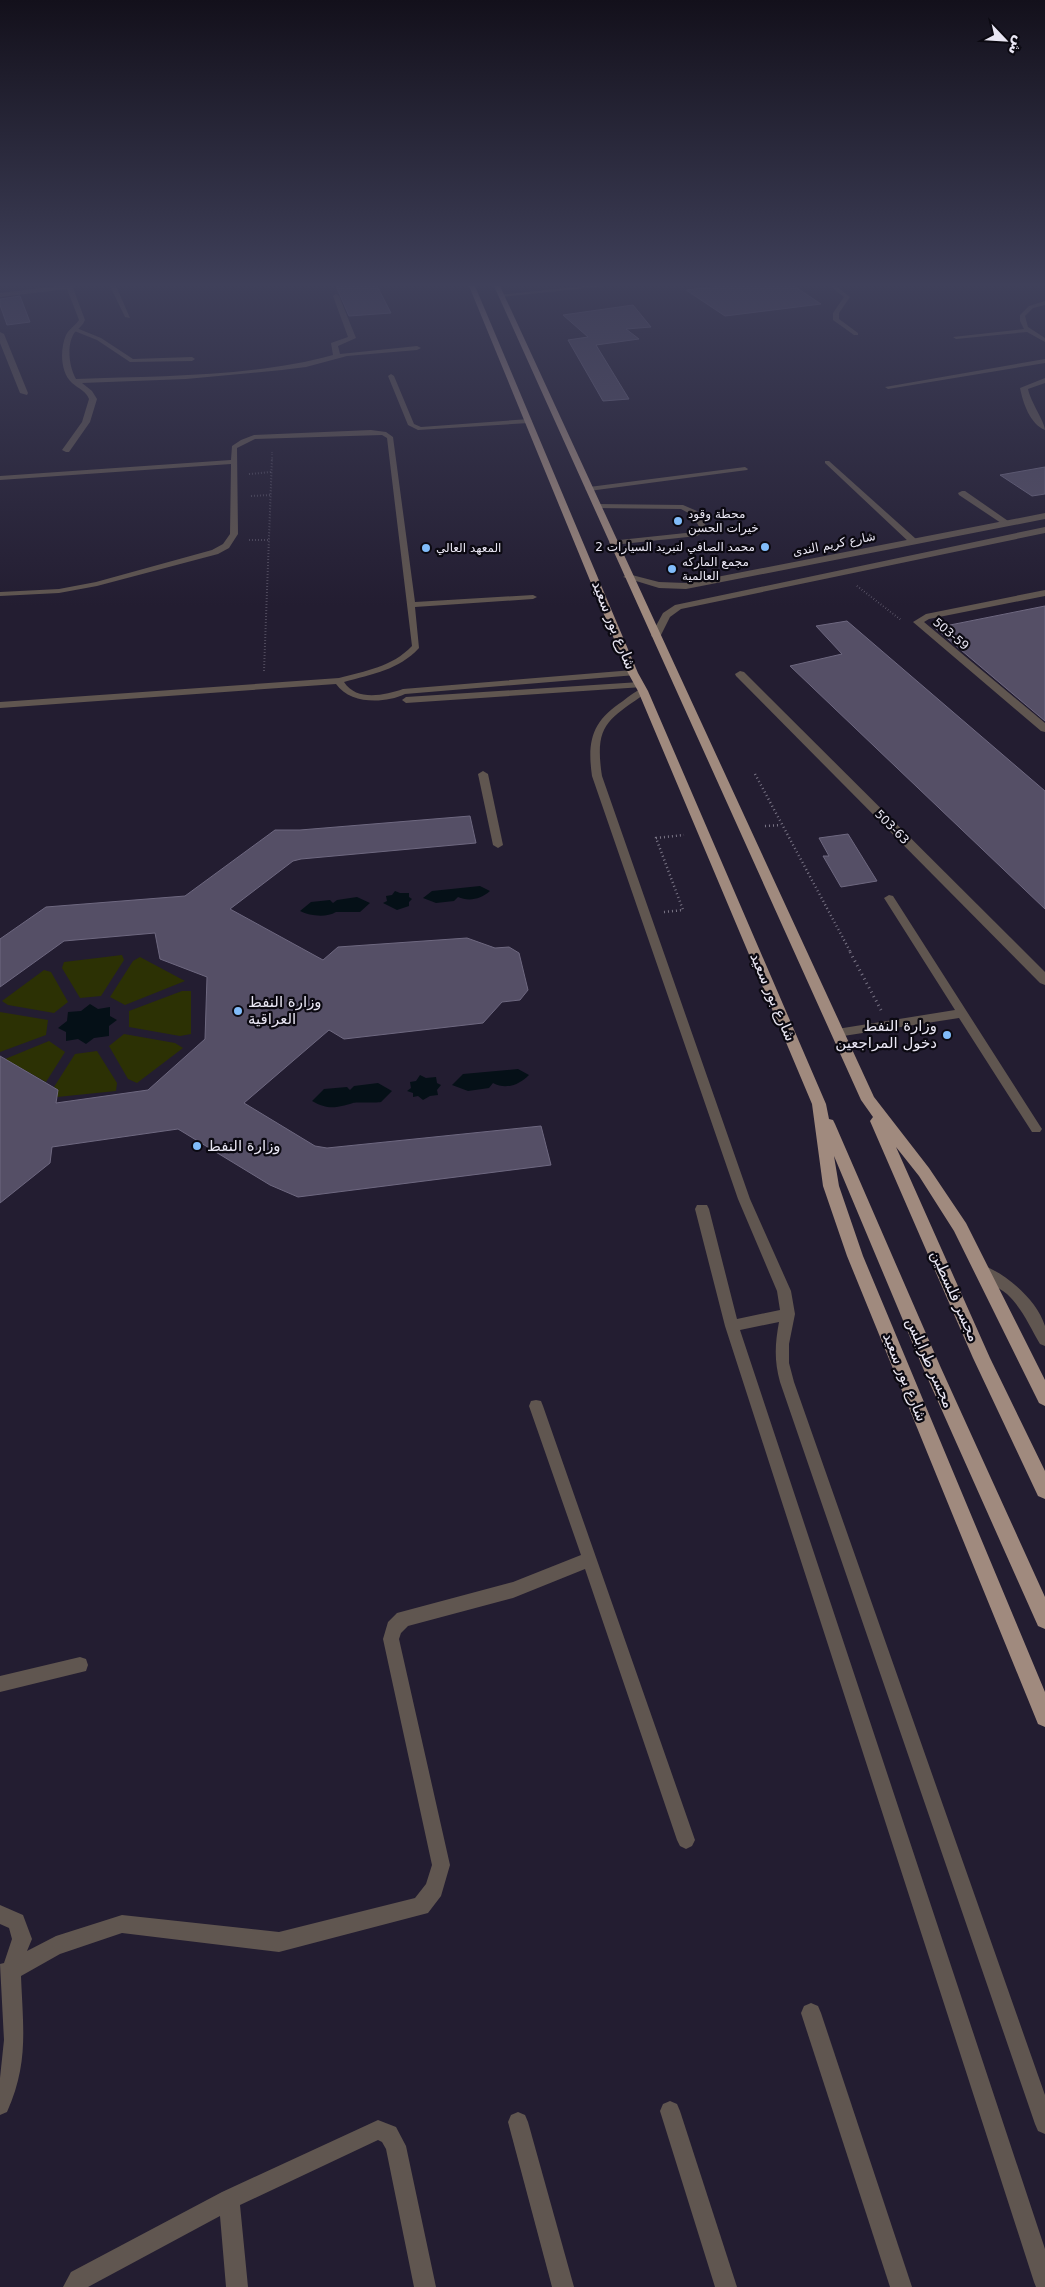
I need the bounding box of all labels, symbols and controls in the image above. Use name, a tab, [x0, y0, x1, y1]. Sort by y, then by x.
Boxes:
north arrow	[980, 15, 1030, 65]
text: ش	[1005, 33, 1028, 58]
place label: محطة وقود خيرات الحسن	[688, 507, 759, 536]
marker: محطة وقود خيرات الحسن	[672, 515, 684, 527]
street label: شارع كريم الندى	[791, 529, 877, 560]
place label: محمد الصافي لتبريد السيارات 2	[595, 540, 755, 555]
place label: المعهد العالي	[436, 541, 501, 555]
marker: محمد الصافي لتبريد السيارات 2	[759, 541, 771, 553]
marker: المعهد العالي	[420, 542, 432, 554]
place label: مجمع الماركه العالمية	[682, 555, 749, 583]
marker: مجمع الماركه العالمية	[666, 563, 678, 575]
street label: شارع بور سعيد	[588, 578, 640, 672]
street label: 503-59	[930, 615, 972, 653]
street label: 503-63	[872, 807, 912, 847]
street label: شارع بور سعيد	[746, 950, 800, 1044]
place label: وزارة النفط العراقية	[248, 993, 322, 1028]
marker: وزارة النفط العراقية	[232, 1005, 244, 1017]
place label: وزارة النفط دخول المراجعين	[835, 1017, 937, 1052]
marker: وزارة النفط دخول المراجعين	[941, 1029, 953, 1041]
place label: وزارة النفط	[207, 1137, 281, 1155]
marker: وزارة النفط	[191, 1140, 203, 1152]
street label: مجسر فلسطين	[927, 1248, 983, 1344]
street label: مجسر طرابلس	[902, 1315, 958, 1411]
street label: شارع بور سعيد	[879, 1330, 931, 1424]

